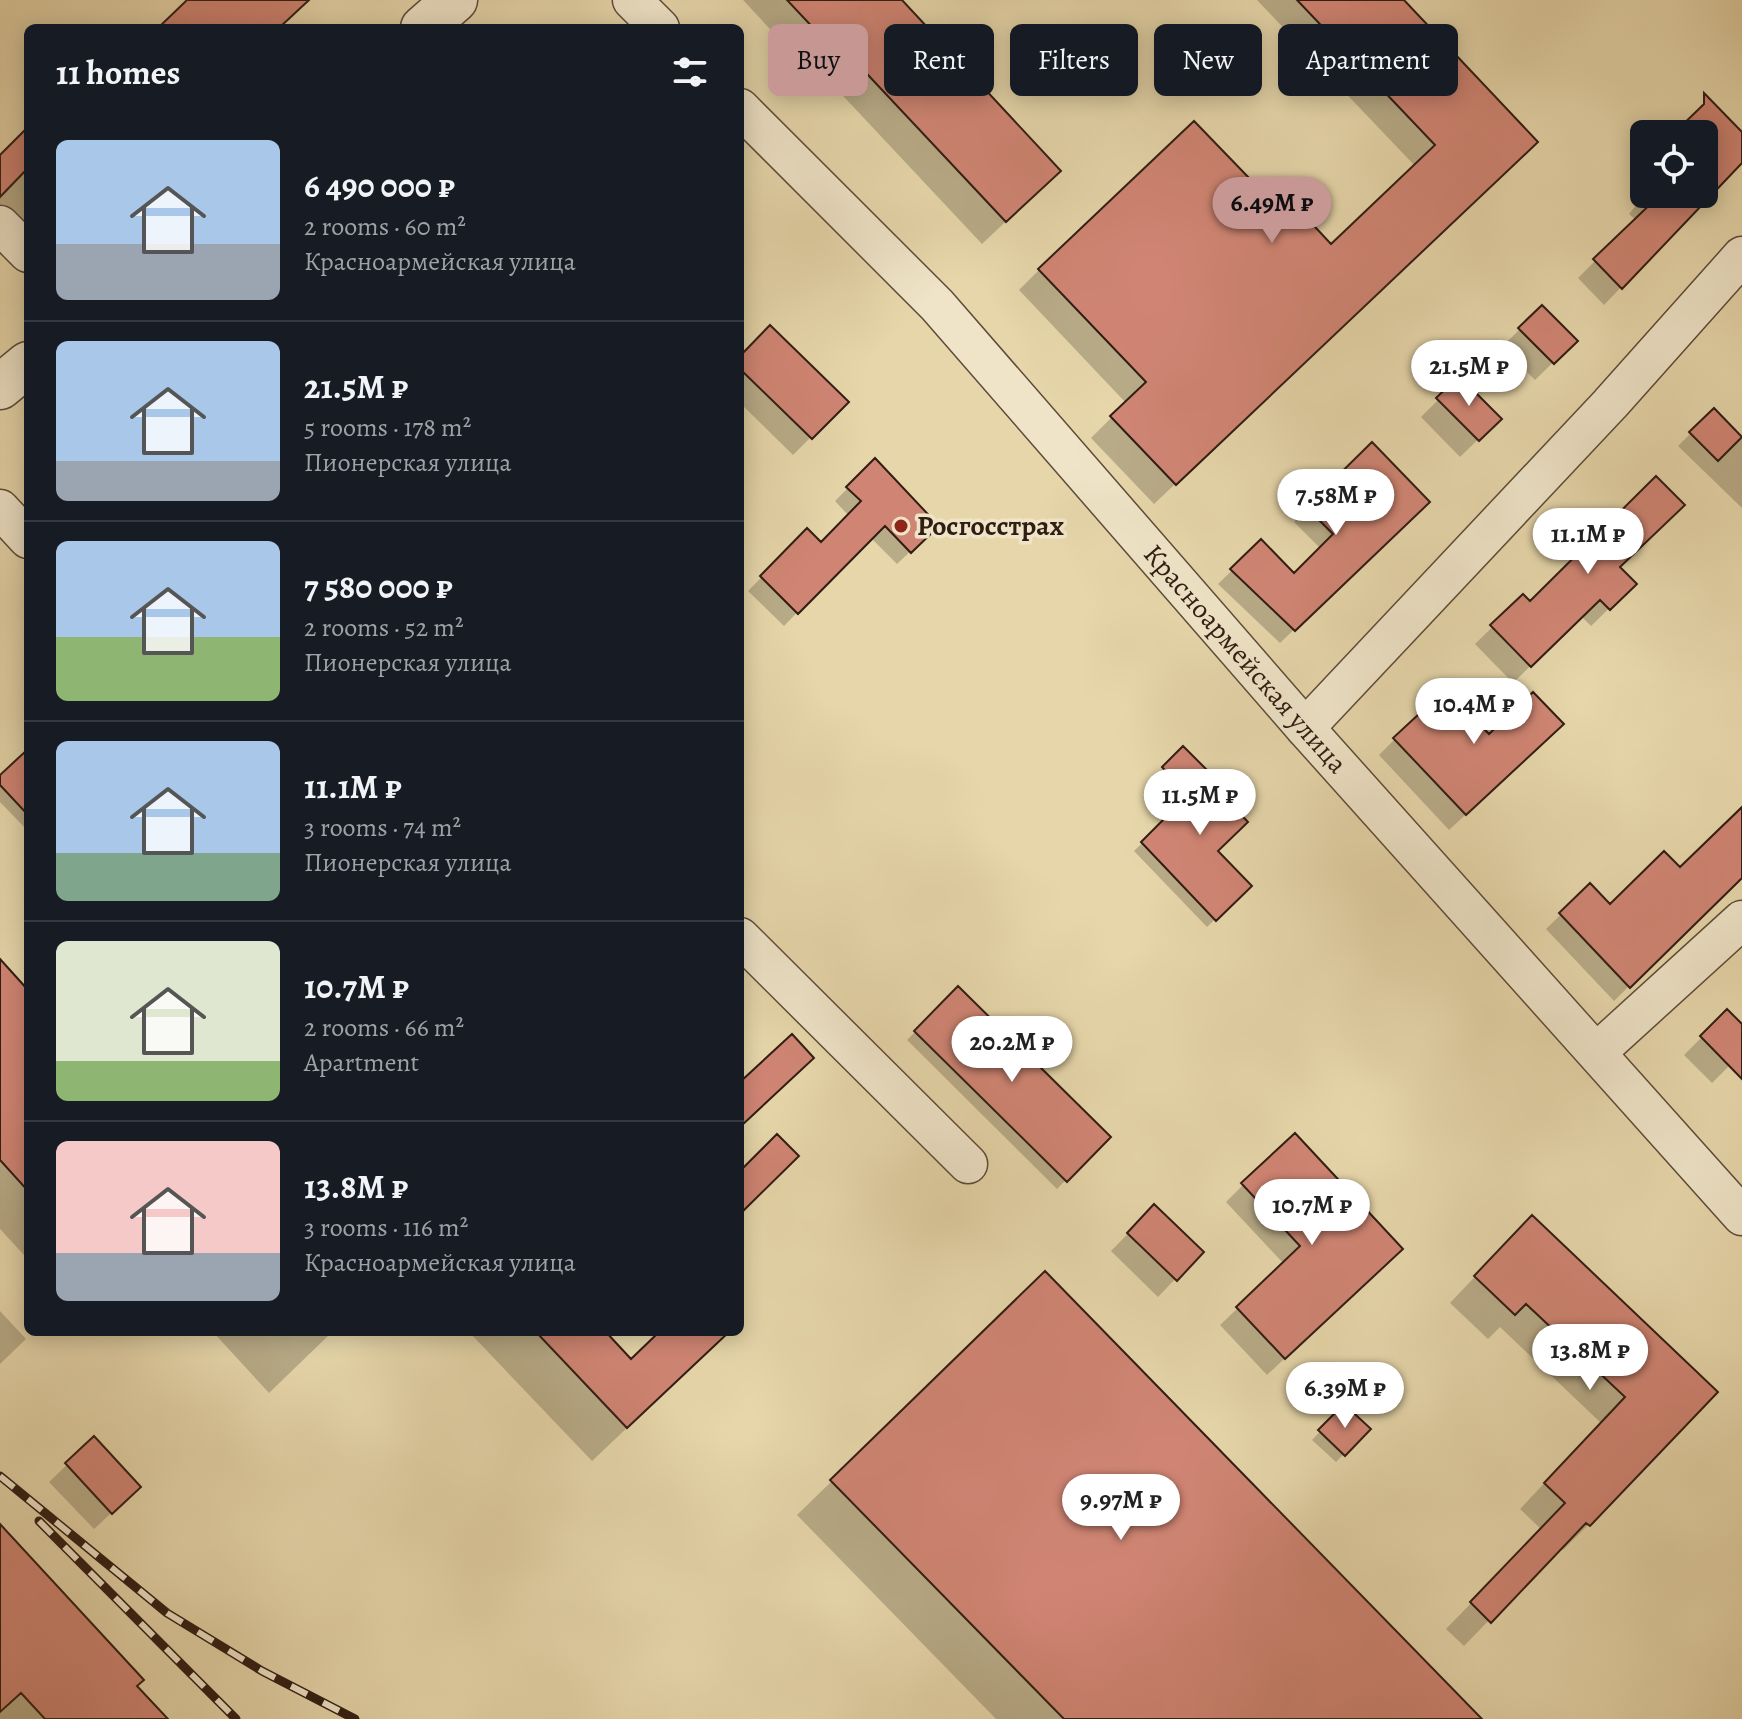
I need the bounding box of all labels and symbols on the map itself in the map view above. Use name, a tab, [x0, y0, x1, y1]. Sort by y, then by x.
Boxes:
pin: 6.49M ₽	[1198, 177, 1346, 245]
pin: 21.5M ₽	[1395, 340, 1543, 408]
pin: 7.58M ₽	[1262, 469, 1410, 537]
place label: Росгосстрах	[917, 507, 1065, 545]
pin: 11.1M ₽	[1514, 508, 1662, 576]
marker: Росгосстрах	[892, 517, 910, 535]
street label: Красноармейская улица	[1135, 536, 1356, 782]
pin: 10.4M ₽	[1400, 678, 1548, 746]
pin: 11.5M ₽	[1126, 769, 1274, 837]
pin: 20.2M ₽	[938, 1016, 1086, 1084]
pin: 10.7M ₽	[1238, 1179, 1386, 1247]
pin: 13.8M ₽	[1516, 1324, 1664, 1392]
pin: 6.39M ₽	[1271, 1362, 1419, 1430]
pin: 9.97M ₽	[1047, 1474, 1195, 1542]

